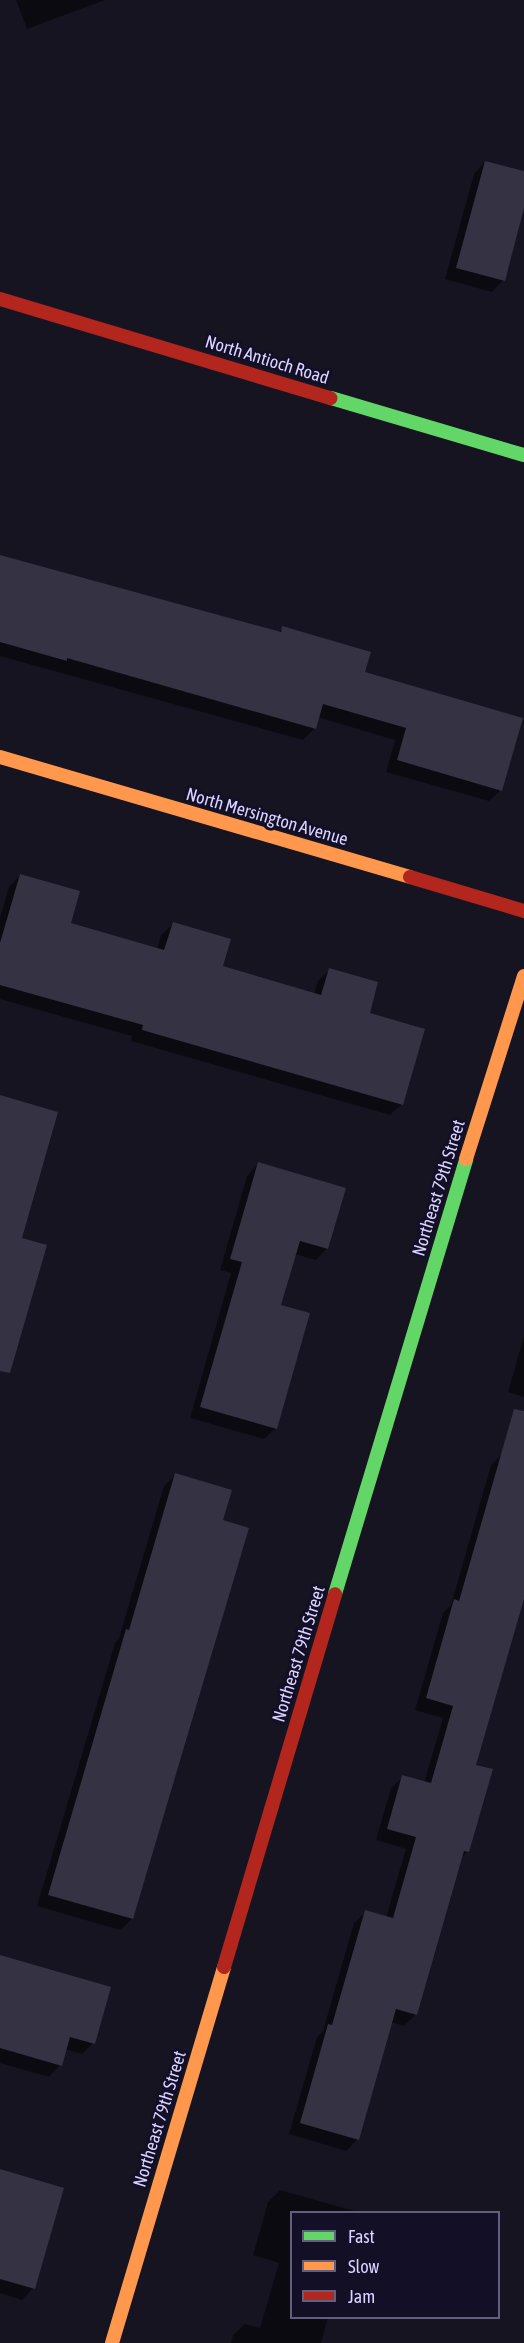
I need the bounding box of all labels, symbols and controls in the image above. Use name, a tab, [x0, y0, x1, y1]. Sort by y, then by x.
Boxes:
street label: North Antioch Road	[203, 331, 331, 389]
street label: North Mersington Avenue	[183, 784, 351, 850]
street label: Northeast 79th Street	[408, 1117, 470, 1259]
street label: Northeast 79th Street	[268, 1583, 330, 1725]
street label: Northeast 79th Street	[129, 2048, 191, 2190]
legend	[290, 2211, 500, 2319]
text: Fast	[348, 2226, 375, 2247]
text: Slow	[348, 2256, 379, 2277]
text: Jam	[348, 2286, 375, 2307]

